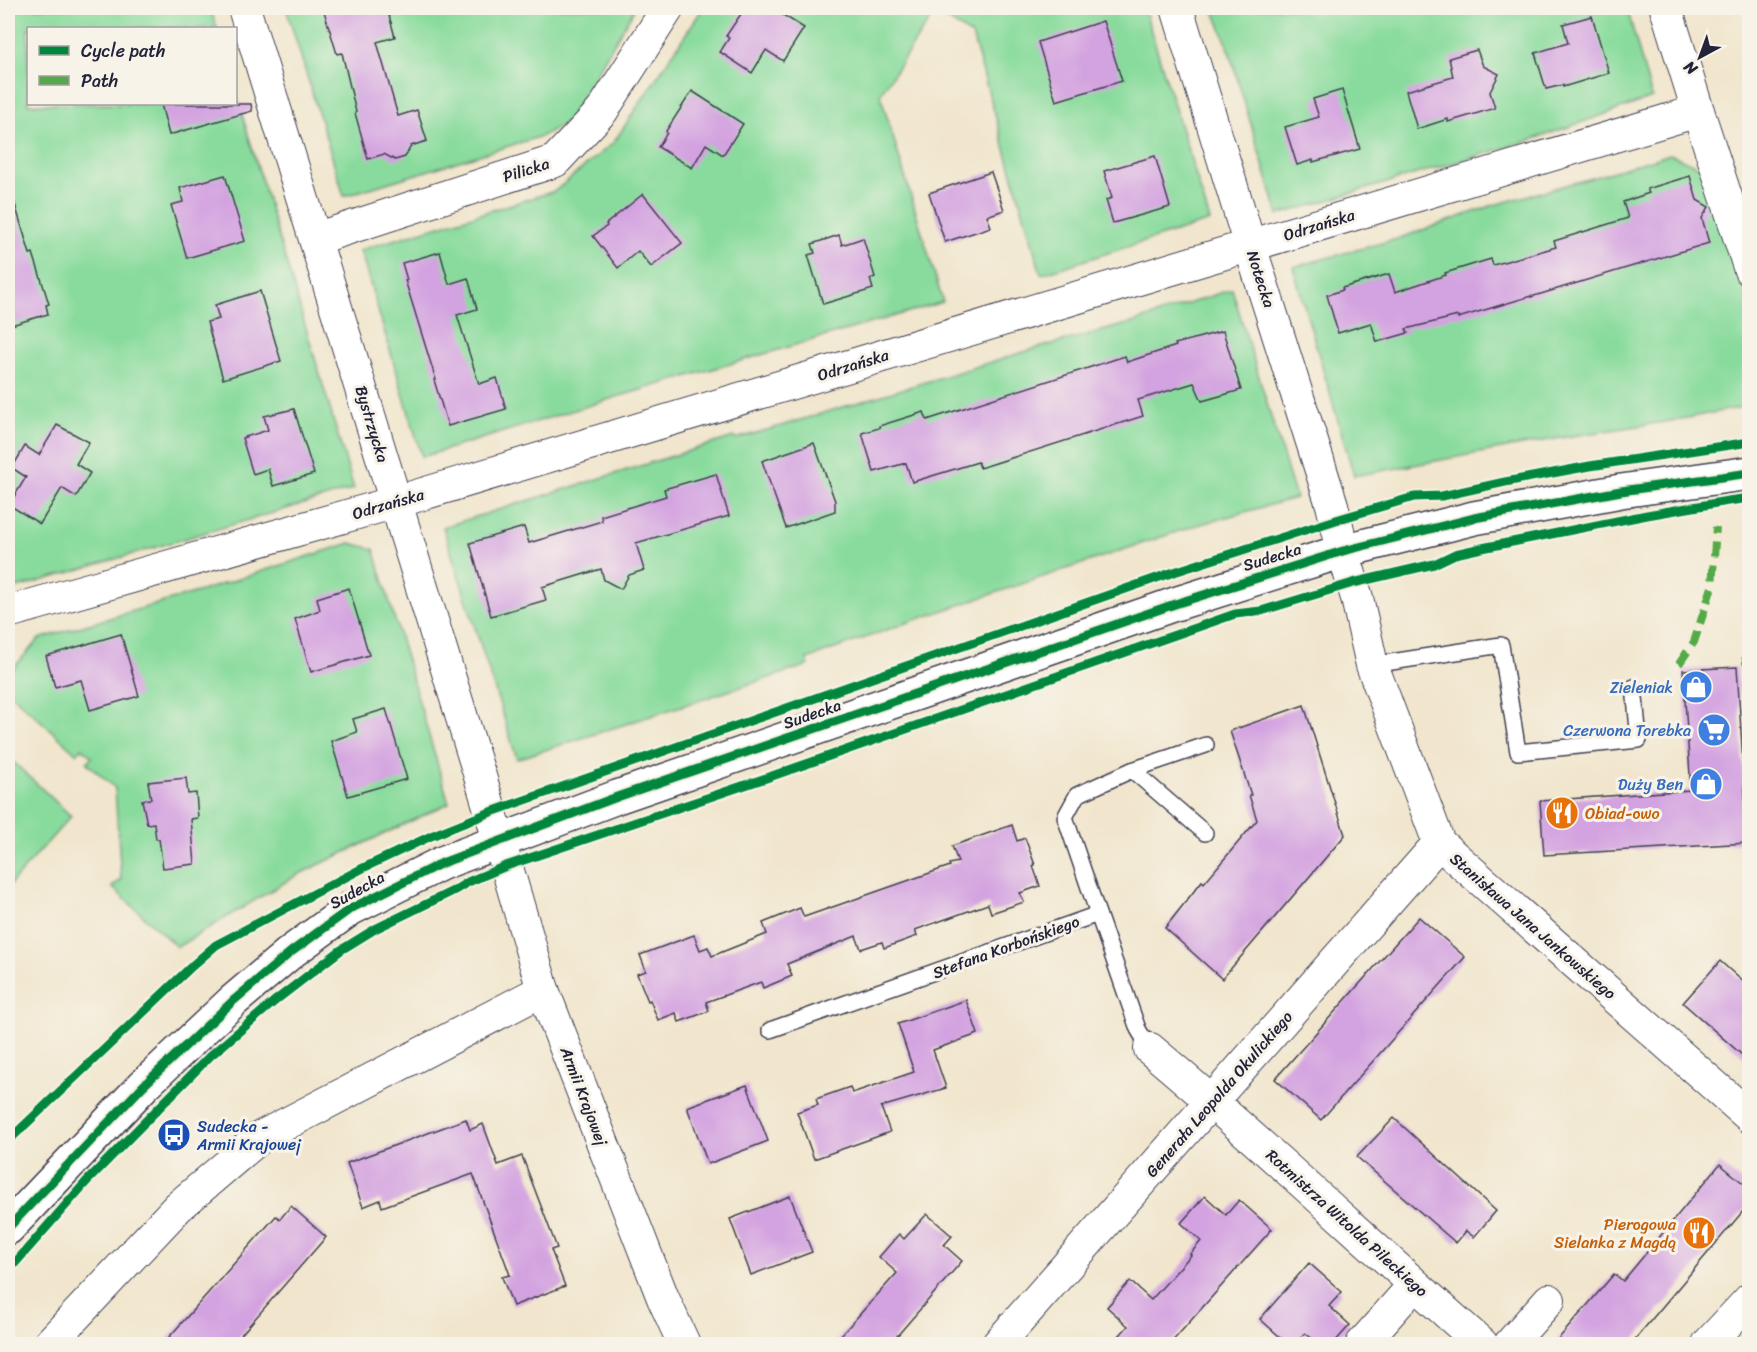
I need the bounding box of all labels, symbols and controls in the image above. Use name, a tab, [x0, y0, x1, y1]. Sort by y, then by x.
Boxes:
legend	[27, 27, 237, 105]
north arrow	[1670, 27, 1730, 87]
text: Cycle path	[81, 35, 165, 67]
text: N	[1676, 53, 1705, 83]
text: Path	[81, 65, 118, 97]
street label: Pilicka	[499, 149, 553, 191]
street label: Odrzańska	[1280, 200, 1359, 250]
street label: Notecka	[1238, 246, 1284, 312]
street label: Odrzańska	[814, 340, 893, 390]
street label: Bystrzycka	[347, 382, 397, 466]
street label: Odrzańska	[349, 480, 428, 528]
street label: Sudecka	[1239, 534, 1305, 580]
shop icon: Zieleniak	[1678, 669, 1714, 705]
place label: Zieleniak	[1610, 673, 1673, 702]
street label: Sudecka	[779, 691, 845, 737]
supermarket icon: Czerwona Torebka	[1696, 712, 1732, 748]
place label: Czerwona Torebka	[1563, 716, 1691, 745]
shop icon: Duży Ben	[1688, 766, 1724, 802]
place label: Duży Ben	[1618, 770, 1683, 799]
restaurant icon: Obiad-owo	[1544, 795, 1580, 831]
place label: Obiad-owo	[1585, 799, 1660, 828]
street label: Stanisława Jana Jankowskiego	[1443, 845, 1623, 1007]
street label: Sudecka	[324, 863, 390, 917]
street label: Stefana Korbońskiego	[928, 907, 1084, 987]
street label: Generała Leopolda Okulickiego	[1138, 1004, 1300, 1184]
street label: Armii Krajowej	[551, 1041, 617, 1151]
place label: Sudecka - Armii Krajowej	[196, 1112, 302, 1159]
bus stop icon: Sudecka - Armii Krajowej	[156, 1117, 192, 1153]
street label: Rotmistrza Witolda Pileckiego	[1259, 1142, 1435, 1304]
place label: Pierogowa Sielanka z Magdą	[1554, 1210, 1677, 1257]
restaurant icon: Pierogowa Sielanka z Magdą	[1681, 1215, 1717, 1251]

